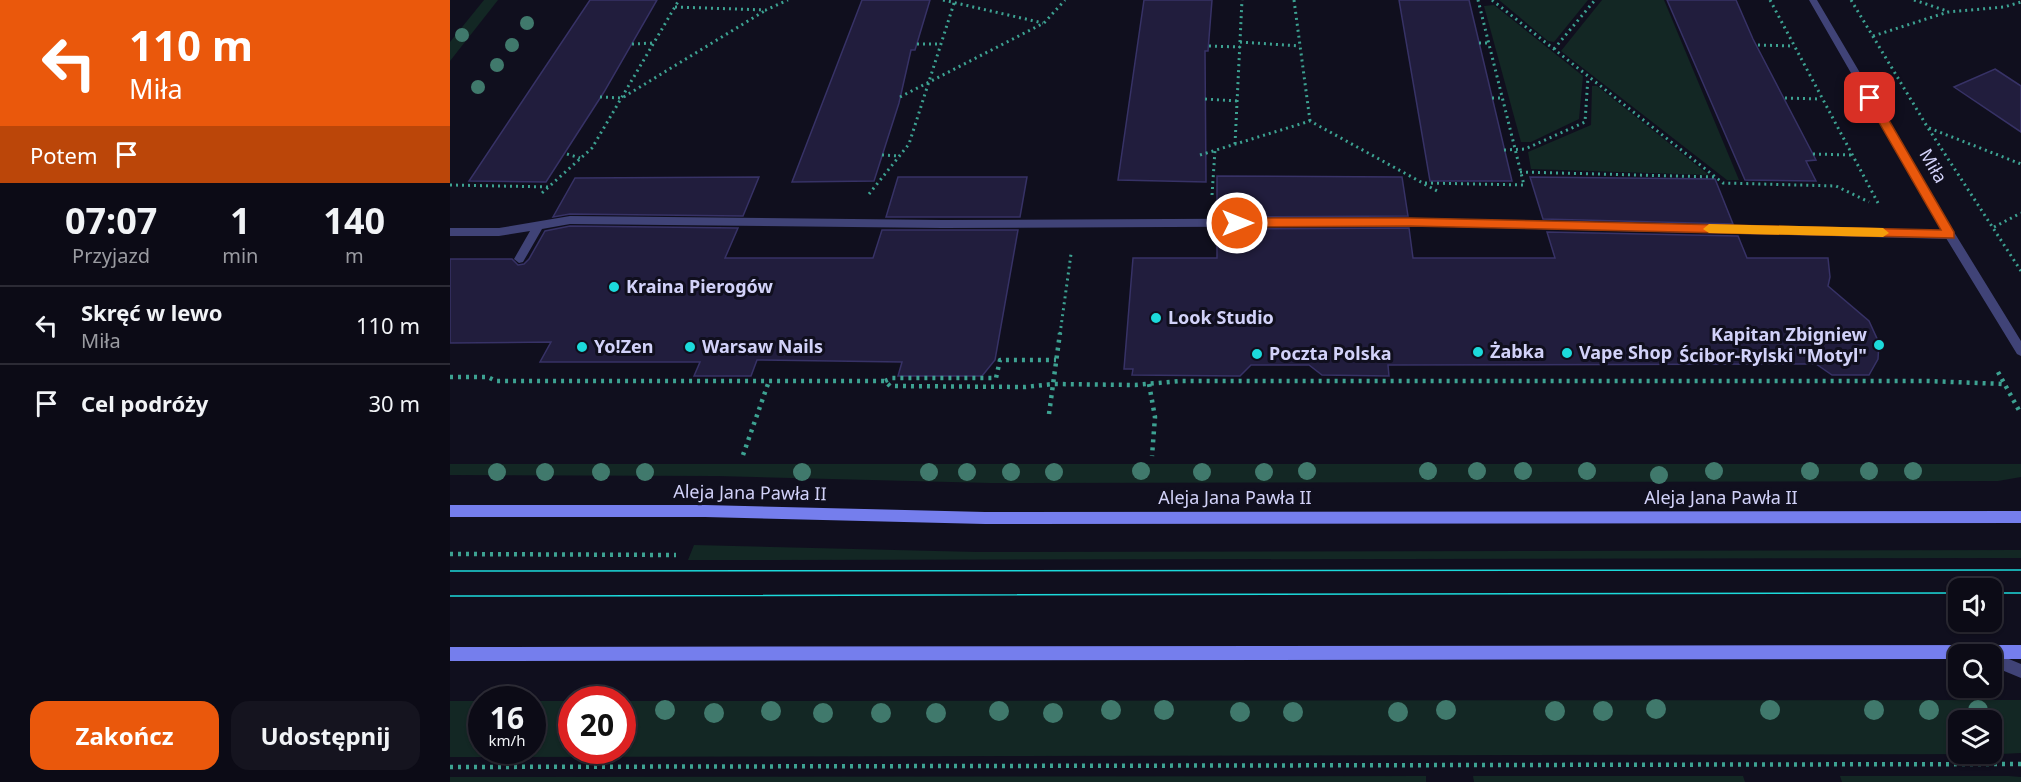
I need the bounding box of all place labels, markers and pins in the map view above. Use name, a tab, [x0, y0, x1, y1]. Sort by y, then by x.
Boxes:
pin	[1844, 72, 1895, 123]
place label: Kraina Pierogów	[626, 274, 773, 298]
marker: Kraina Pierogów	[607, 280, 621, 294]
place label: Look Studio	[1168, 305, 1274, 329]
marker: Look Studio	[1149, 311, 1163, 325]
place label: Kapitan Zbigniew Ścibor-Rylski "Motyl"	[1679, 322, 1868, 367]
place label: Yo!Zen	[594, 334, 654, 358]
place label: Warsaw Nails	[702, 334, 823, 358]
marker: Kapitan Zbigniew Ścibor-Rylski "Motyl"	[1872, 338, 1886, 352]
place label: Żabka	[1490, 339, 1545, 363]
marker: Yo!Zen	[575, 340, 589, 354]
marker: Warsaw Nails	[683, 340, 697, 354]
place label: Vape Shop	[1579, 340, 1672, 364]
place label: Poczta Polska	[1269, 341, 1392, 365]
marker: Żabka	[1471, 345, 1485, 359]
marker: Vape Shop	[1560, 346, 1574, 360]
marker: Poczta Polska	[1250, 347, 1264, 361]

